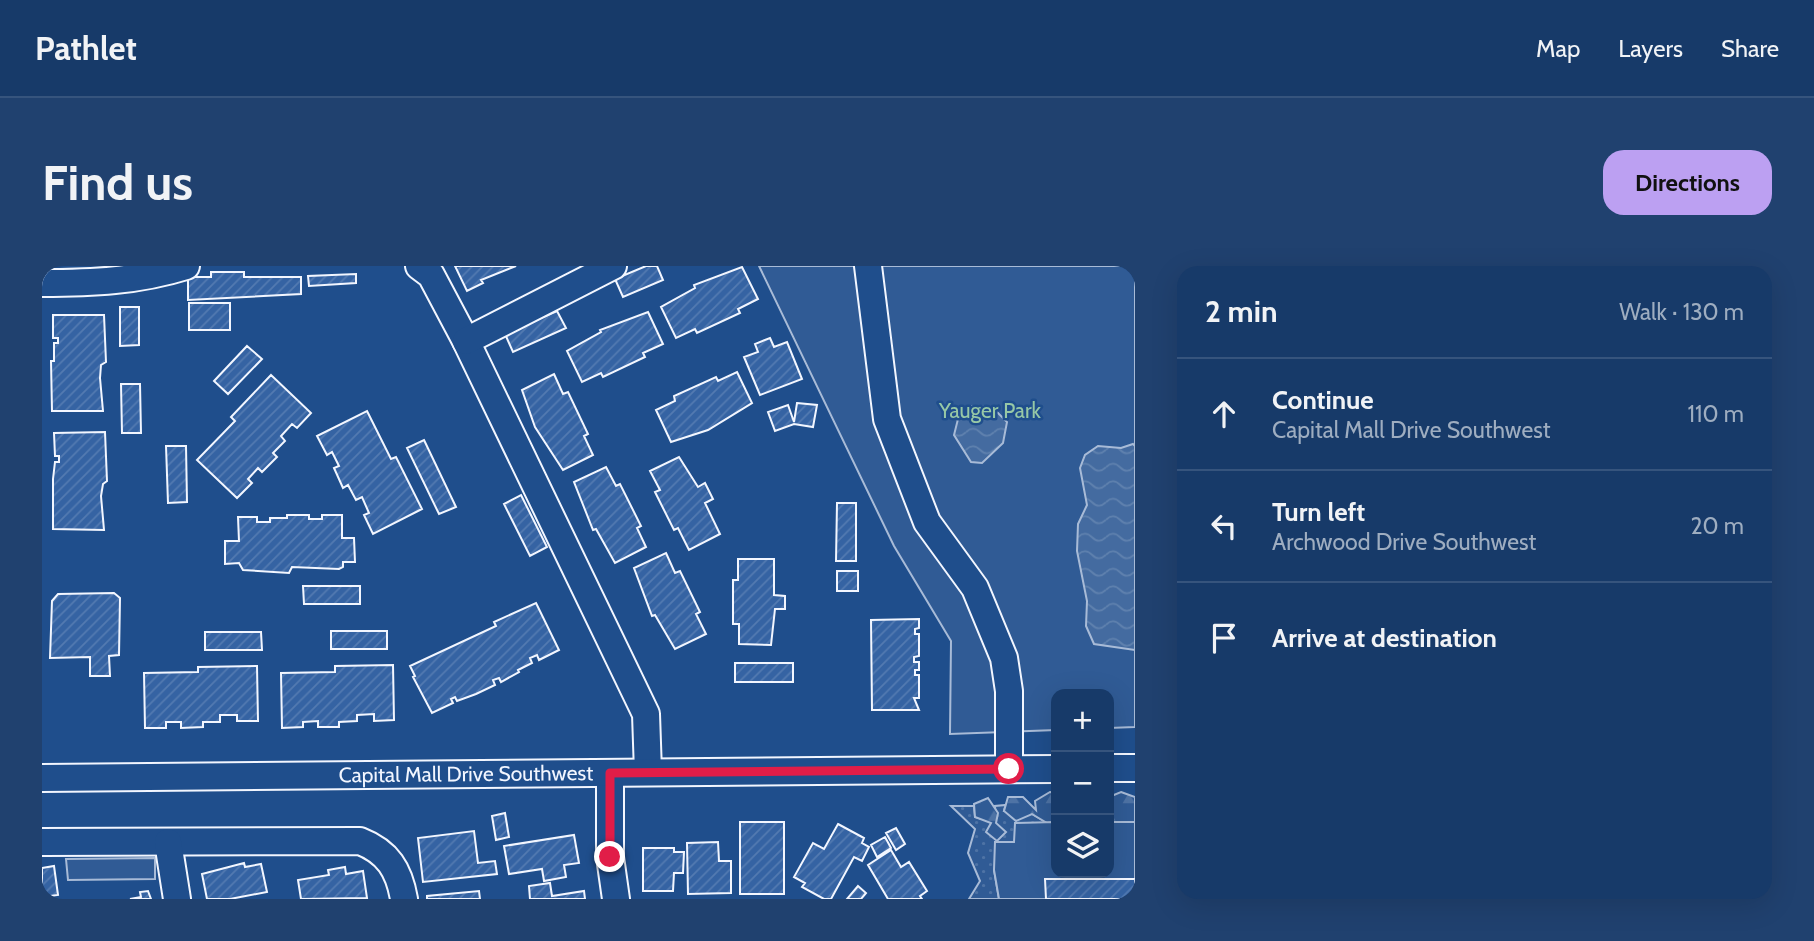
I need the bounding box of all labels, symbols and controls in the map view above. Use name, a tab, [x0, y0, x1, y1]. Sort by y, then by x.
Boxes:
text: Pathlet	[35, 28, 137, 68]
text: Map	[1536, 34, 1580, 63]
text: Layers	[1618, 34, 1683, 63]
text: Share	[1721, 34, 1779, 63]
button: Directions	[1603, 150, 1772, 215]
text: Find us	[42, 153, 193, 212]
text: 2 min	[1205, 293, 1277, 330]
text: Walk · 130 m	[1619, 298, 1744, 326]
text: Continue	[1272, 384, 1374, 416]
icon: ahead	[1205, 395, 1243, 433]
park label: Yauger Park	[938, 398, 1042, 423]
text: 110 m	[1688, 400, 1744, 428]
text: Capital Mall Drive Southwest	[1272, 416, 1550, 444]
text: Turn left	[1272, 496, 1365, 528]
icon: left	[1205, 507, 1243, 545]
text: 20 m	[1691, 512, 1744, 540]
text: Archwood Drive Southwest	[1272, 528, 1536, 556]
icon: arrive	[1205, 619, 1243, 657]
text: Arrive at destination	[1272, 622, 1497, 654]
map controls	[1051, 689, 1114, 878]
button: +	[1051, 689, 1114, 752]
button: −	[1051, 752, 1114, 815]
route start	[993, 753, 1024, 784]
street label: Capital Mall Drive Southwest	[339, 760, 593, 787]
button: layers	[1051, 815, 1114, 878]
route end	[594, 841, 625, 872]

